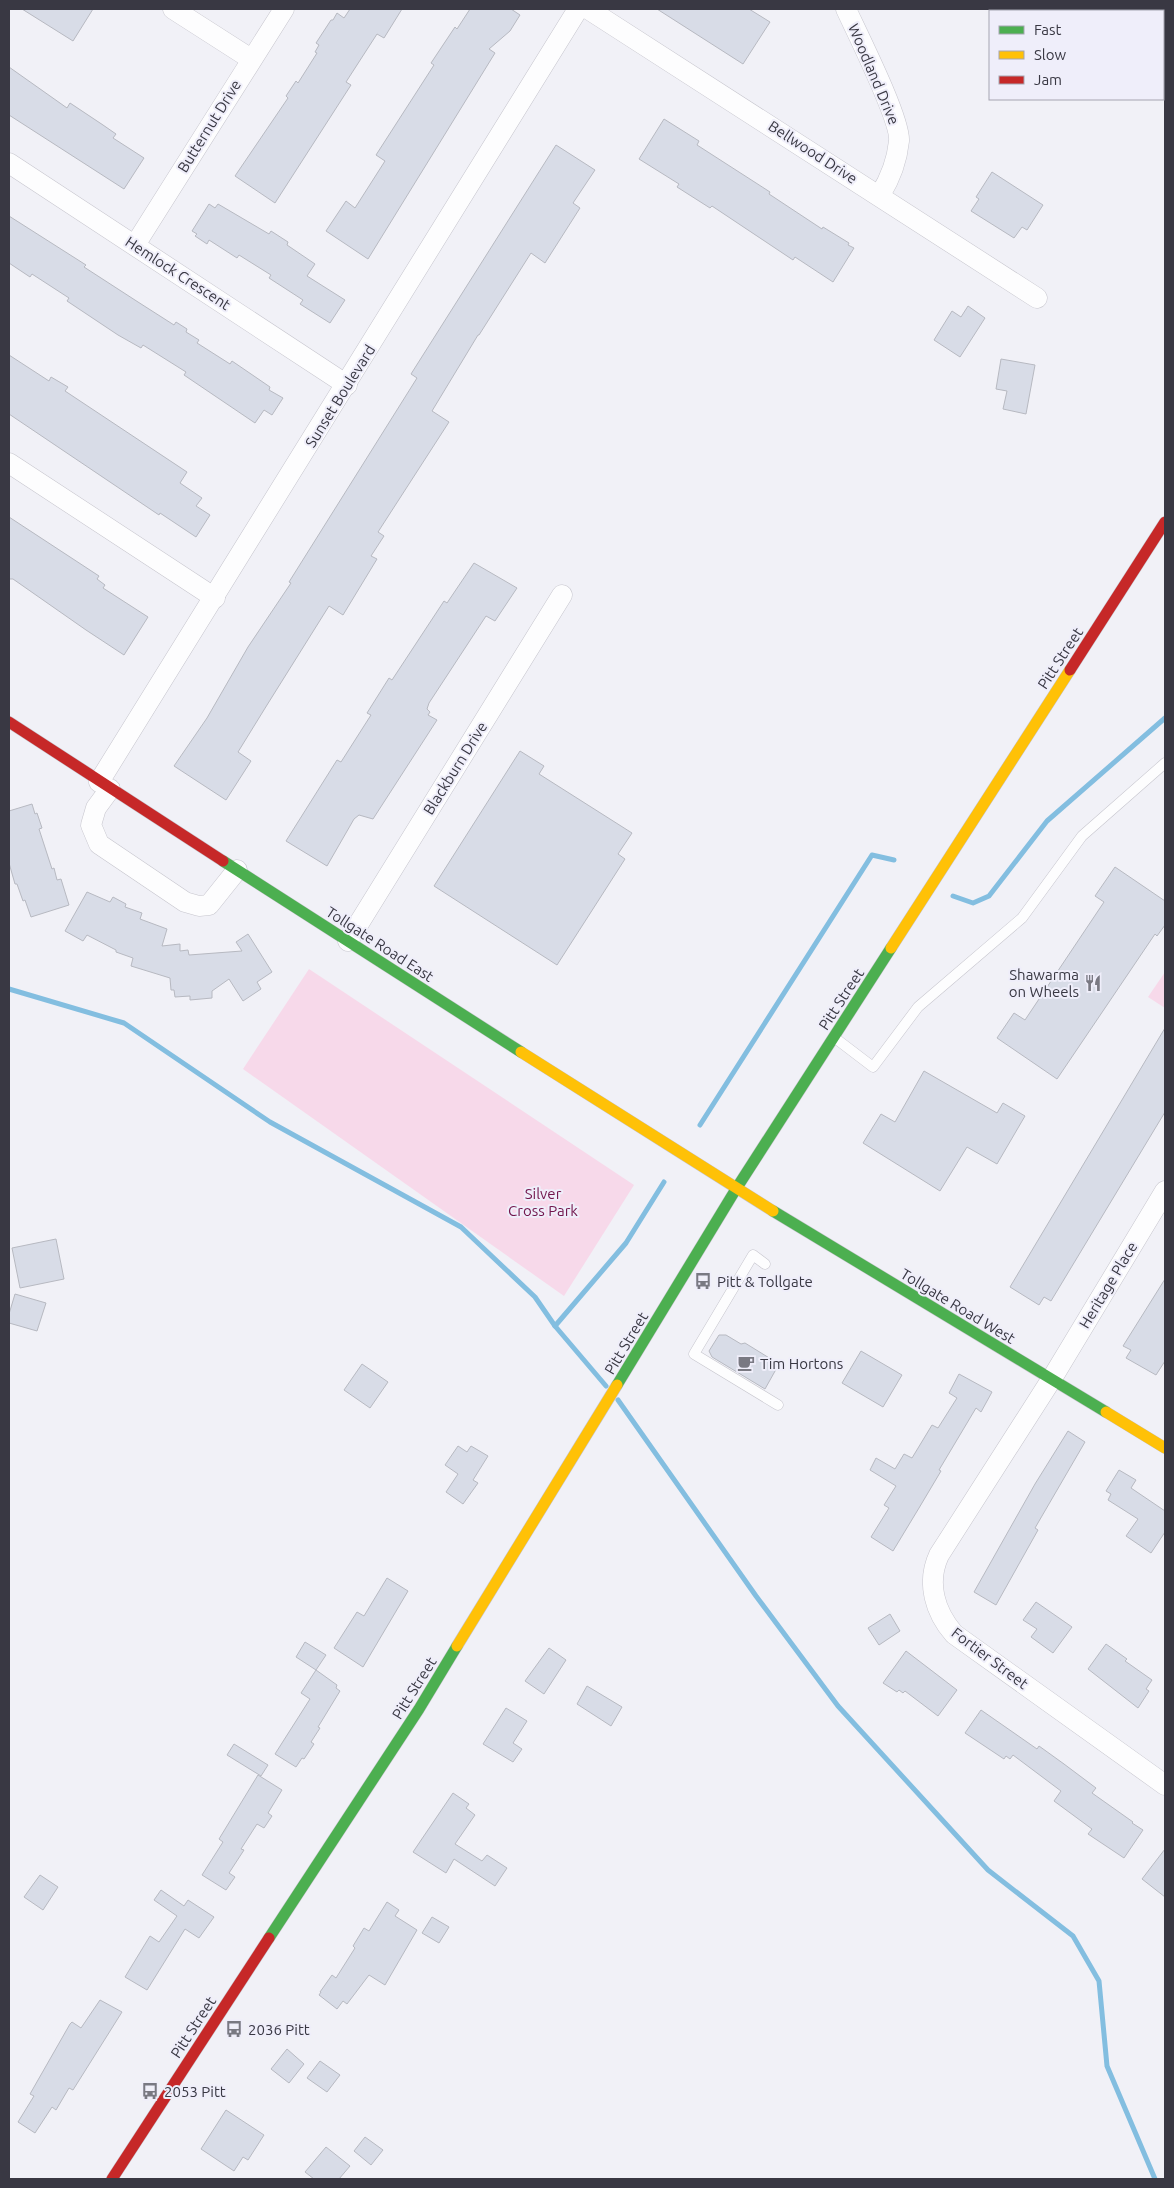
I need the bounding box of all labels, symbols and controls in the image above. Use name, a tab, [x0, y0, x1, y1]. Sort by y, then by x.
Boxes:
legend	[989, 10, 1164, 100]
street label: Woodland Drive	[845, 21, 903, 127]
text: Fast	[1034, 21, 1062, 38]
text: Slow	[1034, 46, 1067, 63]
text: Jam	[1034, 71, 1062, 88]
street label: Butternut Drive	[174, 77, 244, 175]
street label: Bellwood Drive	[765, 117, 861, 187]
street label: Hemlock Crescent	[122, 233, 234, 313]
street label: Sunset Boulevard	[302, 342, 378, 450]
street label: Pitt Street	[1034, 624, 1086, 692]
street label: Blackburn Drive	[420, 718, 490, 818]
street label: Tollgate Road East	[323, 903, 437, 985]
street label: Pitt Street	[815, 965, 867, 1033]
place label: Shawarma on Wheels	[1009, 966, 1079, 1000]
restaurant icon: Shawarma on Wheels	[1083, 973, 1103, 993]
park label: Silver Cross Park	[508, 1185, 578, 1219]
street label: Heritage Place	[1076, 1239, 1140, 1331]
street label: Tollgate Road West	[898, 1265, 1018, 1347]
bus stop icon: Pitt & Tollgate	[693, 1271, 713, 1291]
place label: Pitt & Tollgate	[717, 1273, 813, 1290]
street label: Pitt Street	[601, 1309, 651, 1377]
cafe icon: Tim Hortons	[736, 1353, 756, 1373]
place label: Tim Hortons	[760, 1355, 843, 1372]
street label: Fortier Street	[948, 1624, 1032, 1692]
street label: Pitt Street	[388, 1654, 440, 1722]
street label: Pitt Street	[167, 1993, 219, 2061]
bus stop icon: 2036 Pitt	[224, 2019, 244, 2039]
place label: 2036 Pitt	[248, 2021, 310, 2038]
bus stop icon: 2053 Pitt	[140, 2081, 160, 2101]
place label: 2053 Pitt	[164, 2083, 226, 2100]

